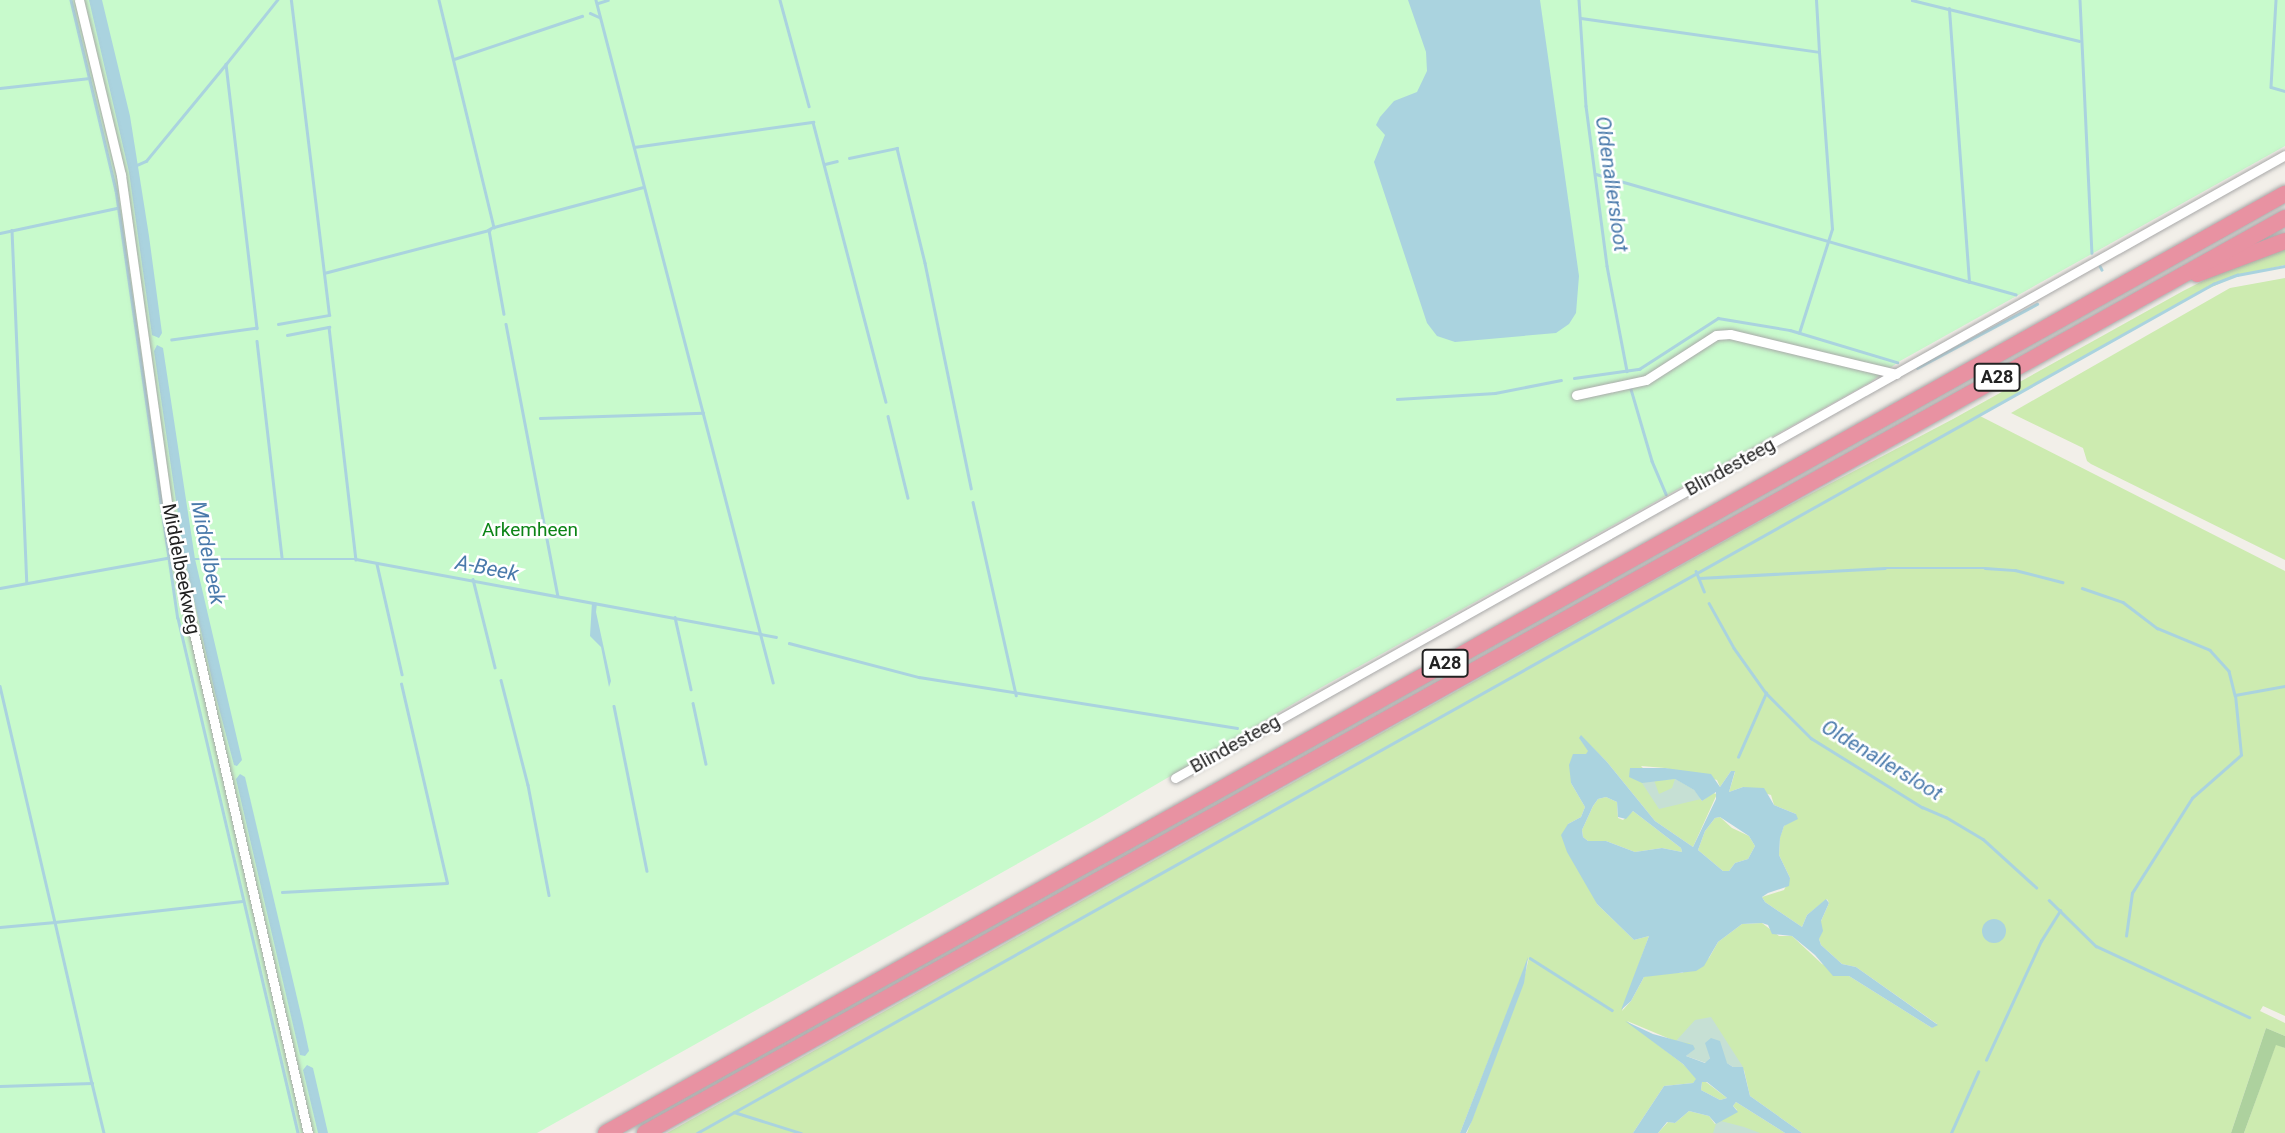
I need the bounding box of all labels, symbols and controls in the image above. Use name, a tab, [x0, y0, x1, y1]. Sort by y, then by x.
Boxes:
water label: Oldenallersloot	[1590, 115, 1634, 253]
road number: A28	[1972, 362, 2022, 391]
street label: Blindesteeg	[1681, 433, 1779, 501]
water label: Middelbeek	[186, 499, 230, 607]
street label: Middelbeekweg	[157, 502, 205, 636]
park label: Arkemheen	[482, 519, 578, 541]
water label: A-Beek	[453, 550, 521, 586]
road number: A28	[1420, 648, 1470, 678]
street label: Blindesteeg	[1186, 710, 1284, 778]
water label: Oldenallersloot	[1817, 714, 1947, 806]

